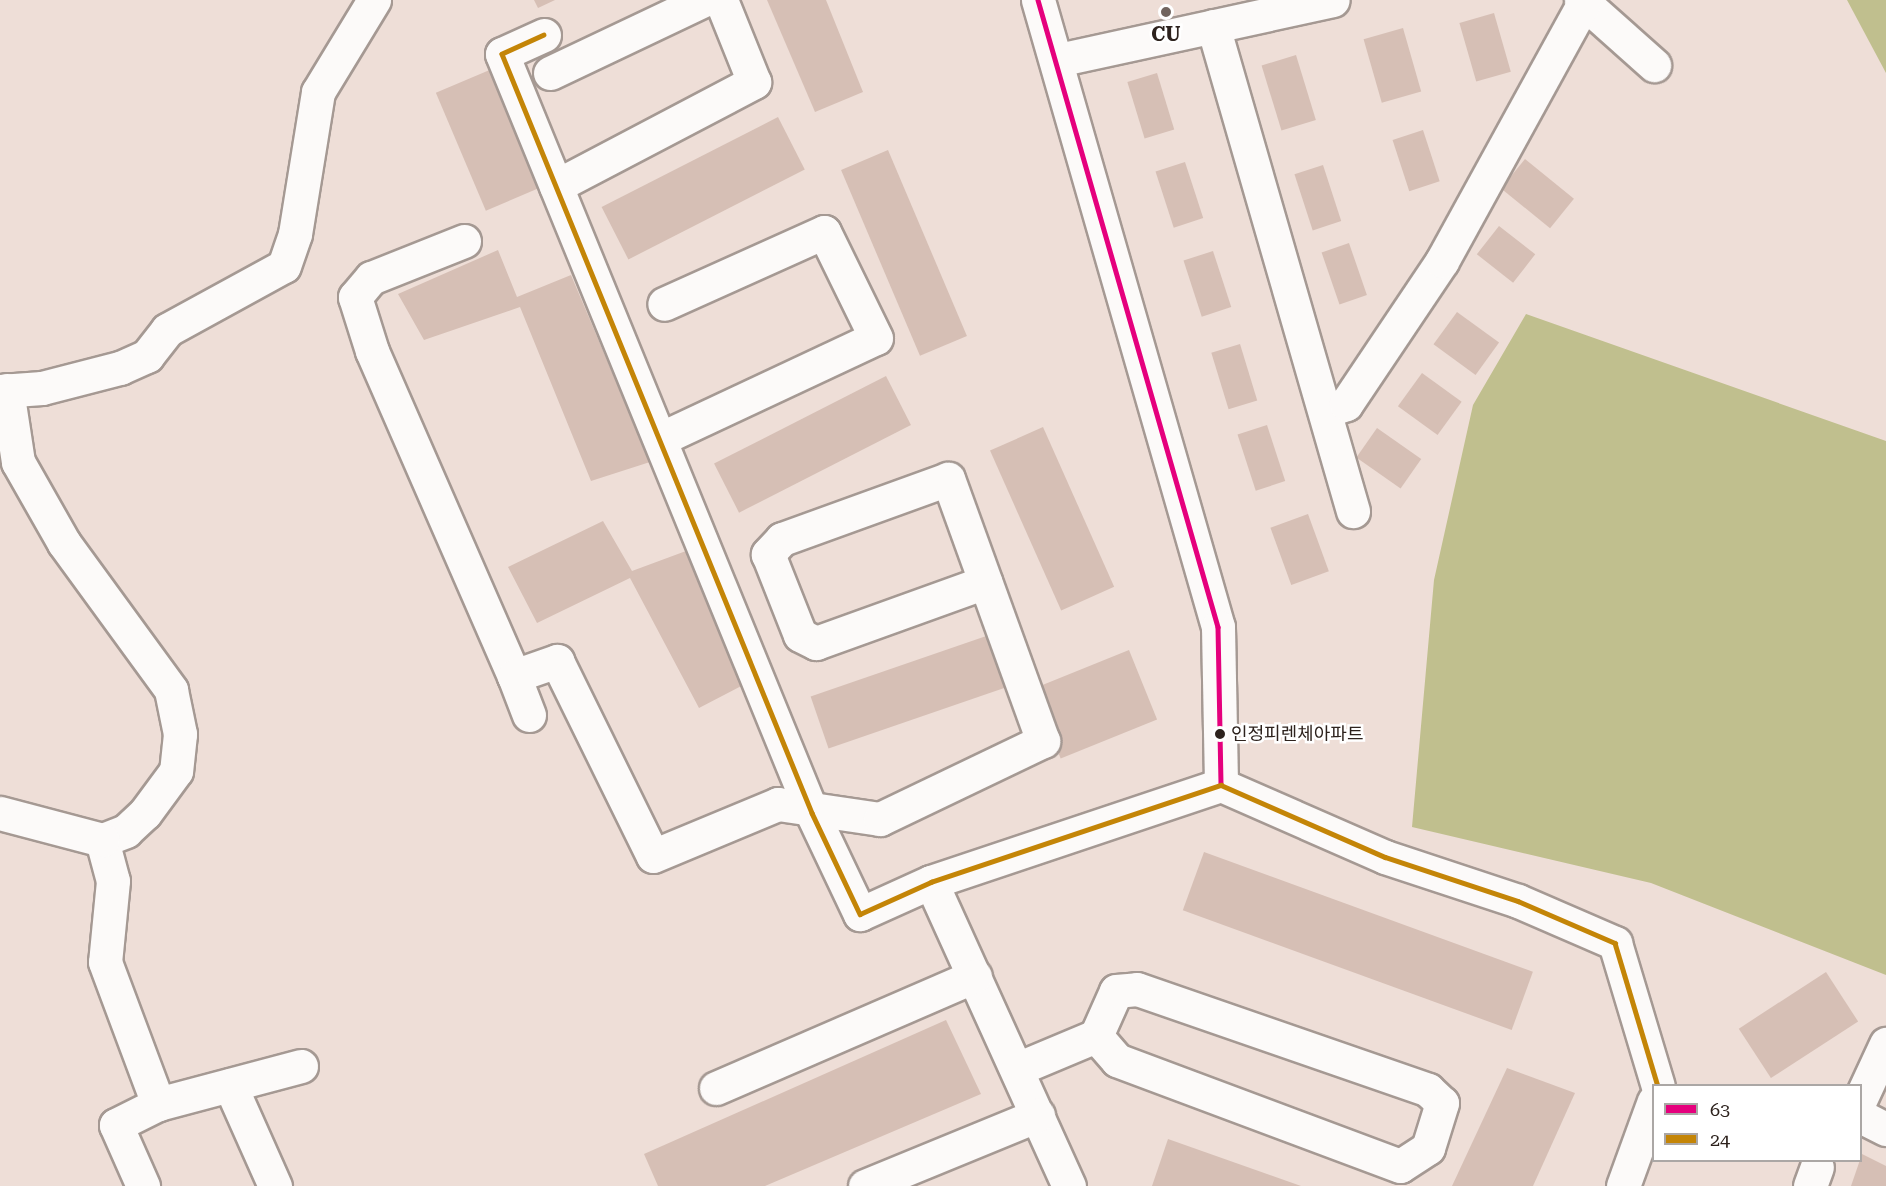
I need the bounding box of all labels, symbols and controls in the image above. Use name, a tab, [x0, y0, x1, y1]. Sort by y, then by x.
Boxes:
marker: CU	[1159, 5, 1173, 19]
place label: CU	[1151, 22, 1181, 46]
place label: 인정피렌체아파트	[1231, 723, 1363, 745]
marker: 인정피렌체아파트	[1214, 728, 1226, 740]
legend	[1652, 1084, 1862, 1162]
text: 63	[1710, 1099, 1730, 1120]
text: 24	[1710, 1129, 1730, 1150]

